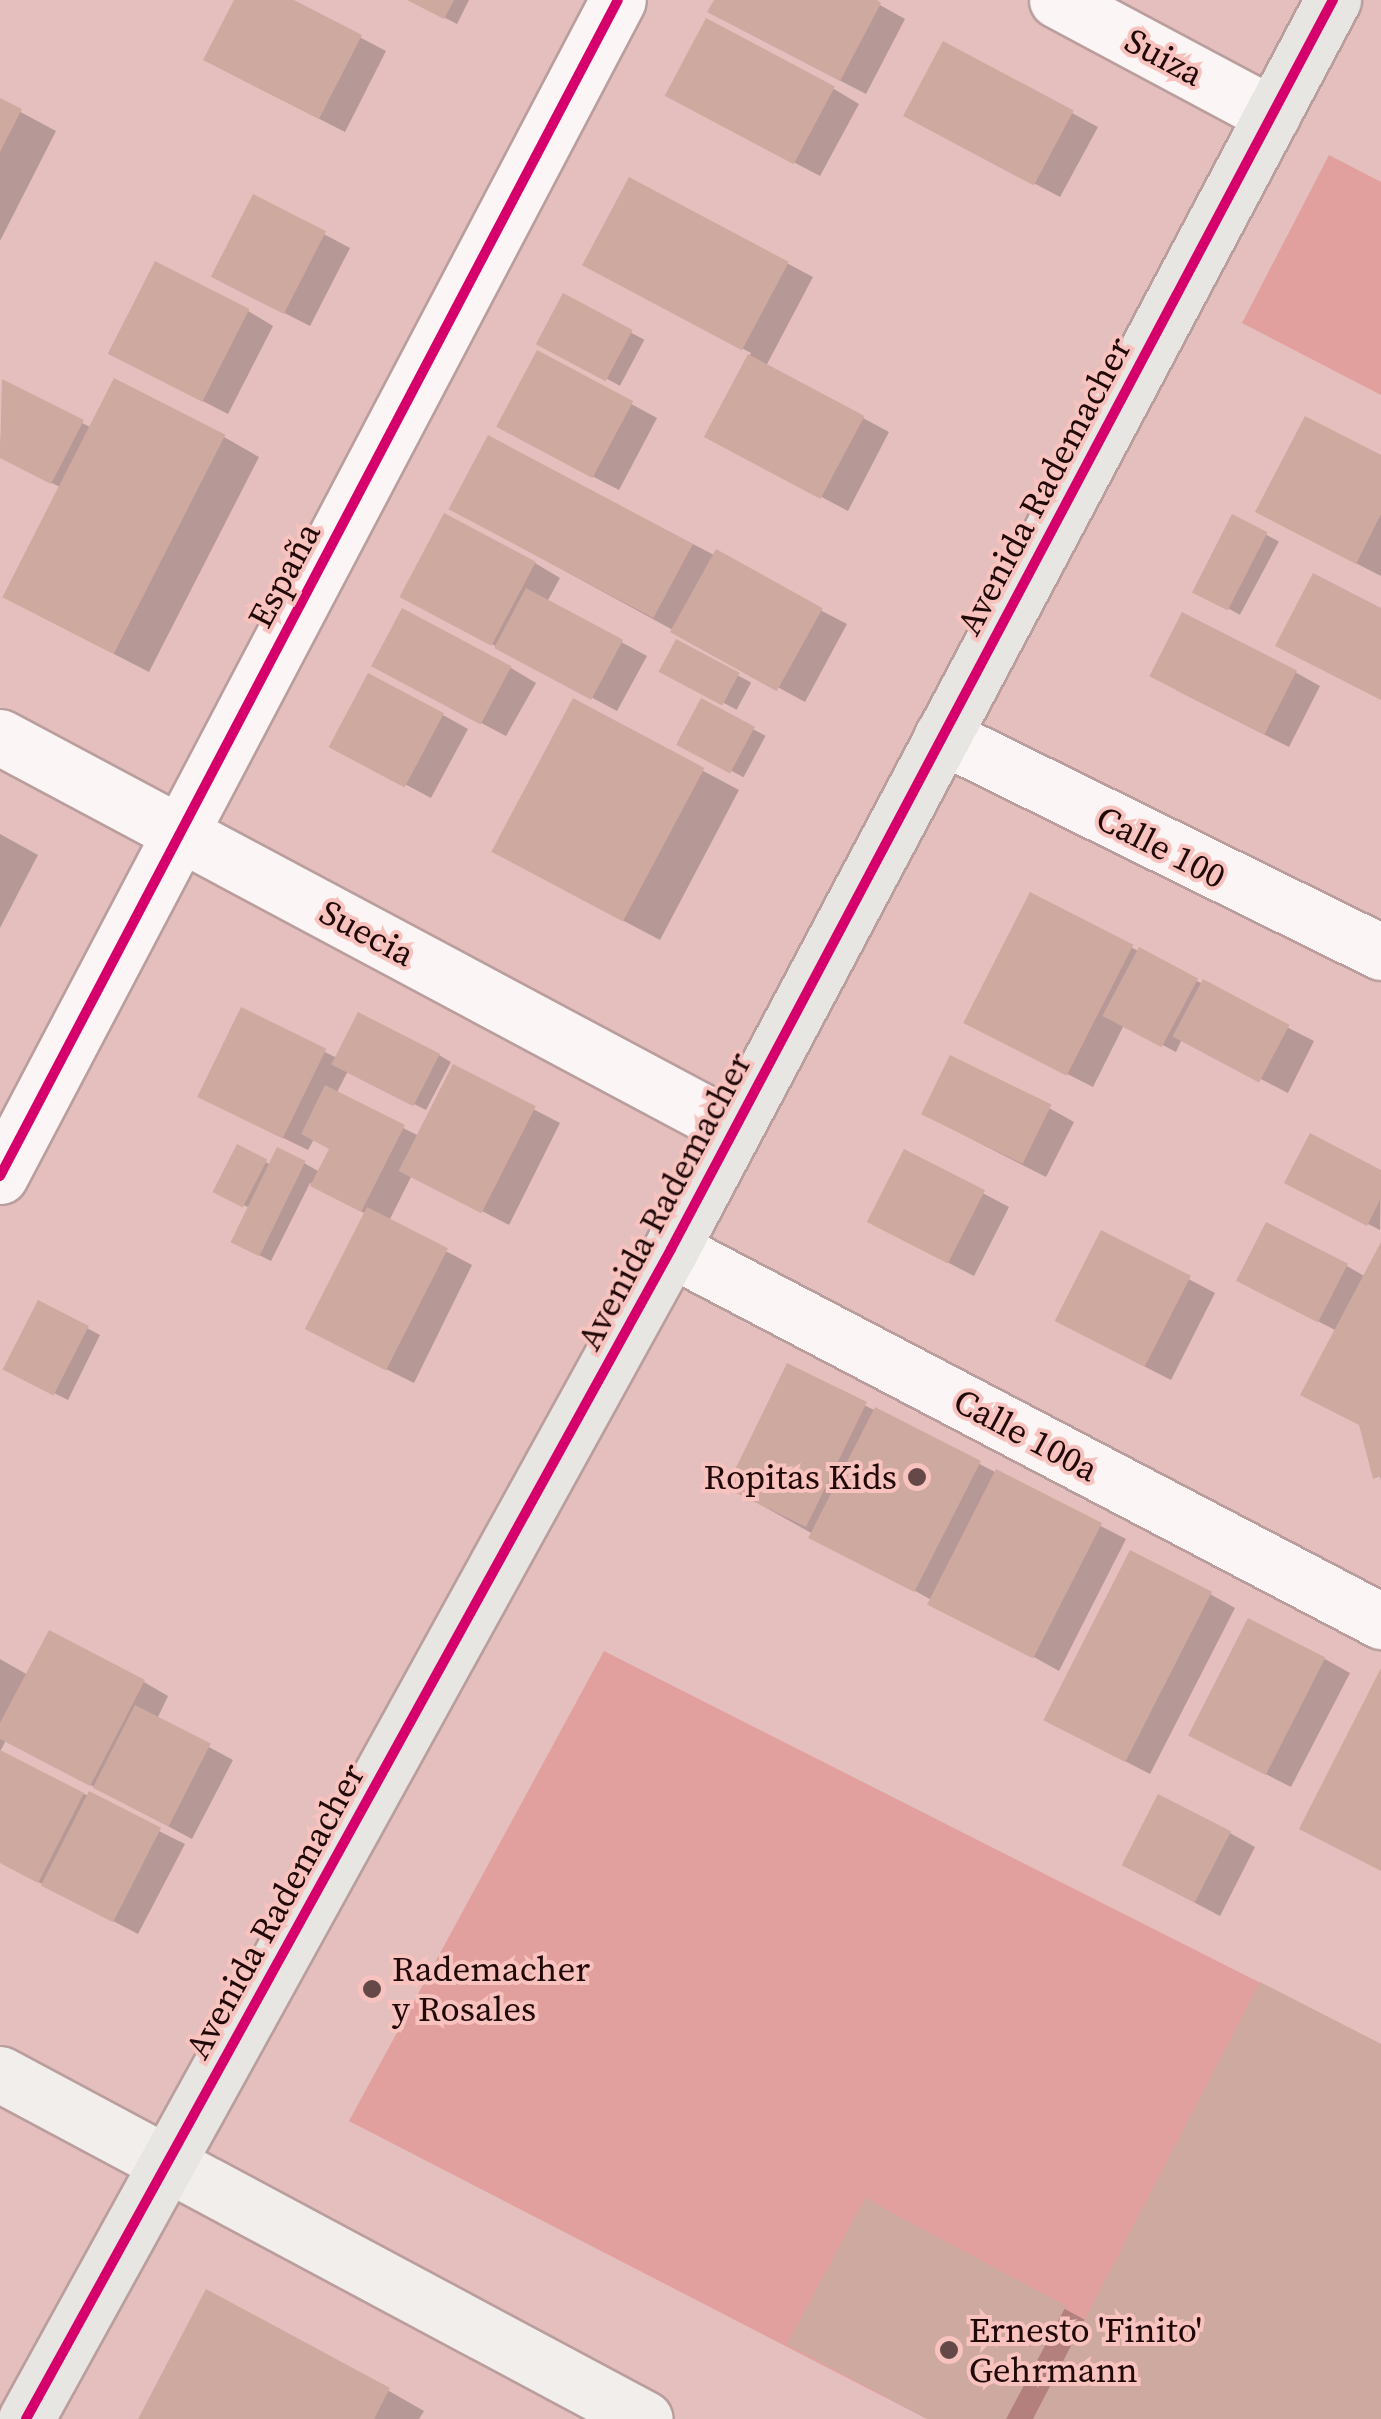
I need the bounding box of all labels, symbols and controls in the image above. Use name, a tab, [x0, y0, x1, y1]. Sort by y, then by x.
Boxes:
street label: Suiza	[1118, 19, 1210, 95]
street label: Avenida Rademacher	[948, 330, 1140, 642]
street label: España	[239, 515, 329, 635]
street label: Calle 100	[1089, 797, 1233, 897]
street label: Suecia	[313, 891, 421, 975]
street label: Avenida Rademacher	[568, 1045, 760, 1357]
street label: Calle 100a	[947, 1380, 1105, 1490]
place label: Ropitas Kids	[704, 1456, 897, 1498]
marker: Ropitas Kids	[906, 1466, 928, 1488]
street label: Avenida Rademacher	[176, 1756, 374, 2066]
place label: Rademacher y Rosales	[392, 1948, 590, 2030]
marker: Rademacher y Rosales	[361, 1978, 383, 2000]
place label: Ernesto 'Finito' Gehrmann	[969, 2309, 1202, 2391]
marker: Ernesto 'Finito' Gehrmann	[938, 2339, 960, 2361]

